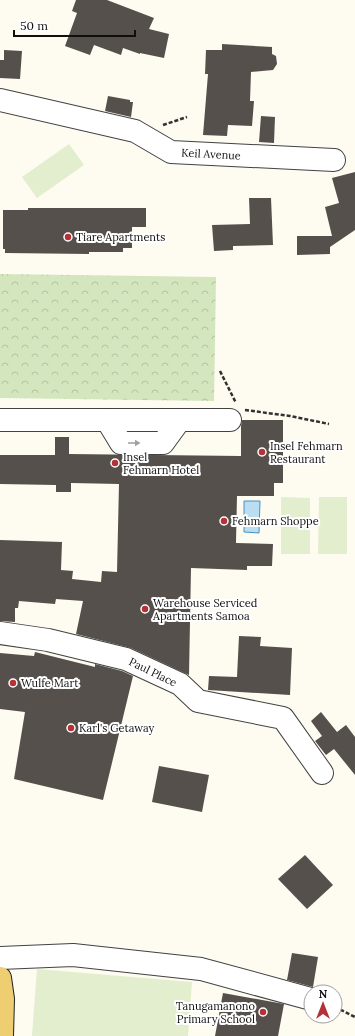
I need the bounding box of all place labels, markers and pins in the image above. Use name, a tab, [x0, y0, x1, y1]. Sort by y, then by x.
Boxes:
place label: Tiare Apartments	[76, 230, 165, 244]
marker: Tiare Apartments	[63, 232, 73, 242]
place label: Insel Fehmarn Restaurant	[270, 439, 343, 466]
marker: Insel Fehmarn Restaurant	[257, 447, 267, 457]
place label: Insel Fehmarn Hotel	[123, 450, 199, 477]
marker: Insel Fehmarn Hotel	[110, 458, 120, 468]
place label: Fehmarn Shoppe	[232, 514, 319, 528]
marker: Fehmarn Shoppe	[219, 516, 229, 526]
place label: Warehouse Serviced Apartments Samoa	[152, 596, 258, 623]
marker: Warehouse Serviced Apartments Samoa	[140, 604, 150, 614]
place label: Wulfe Mart	[21, 676, 79, 690]
marker: Wulfe Mart	[8, 678, 18, 688]
place label: Karl's Getaway	[79, 721, 154, 735]
marker: Karl's Getaway	[66, 723, 76, 733]
place label: Tanugamanono Primary School	[176, 999, 255, 1026]
marker: Tanugamanono Primary School	[258, 1007, 268, 1017]

